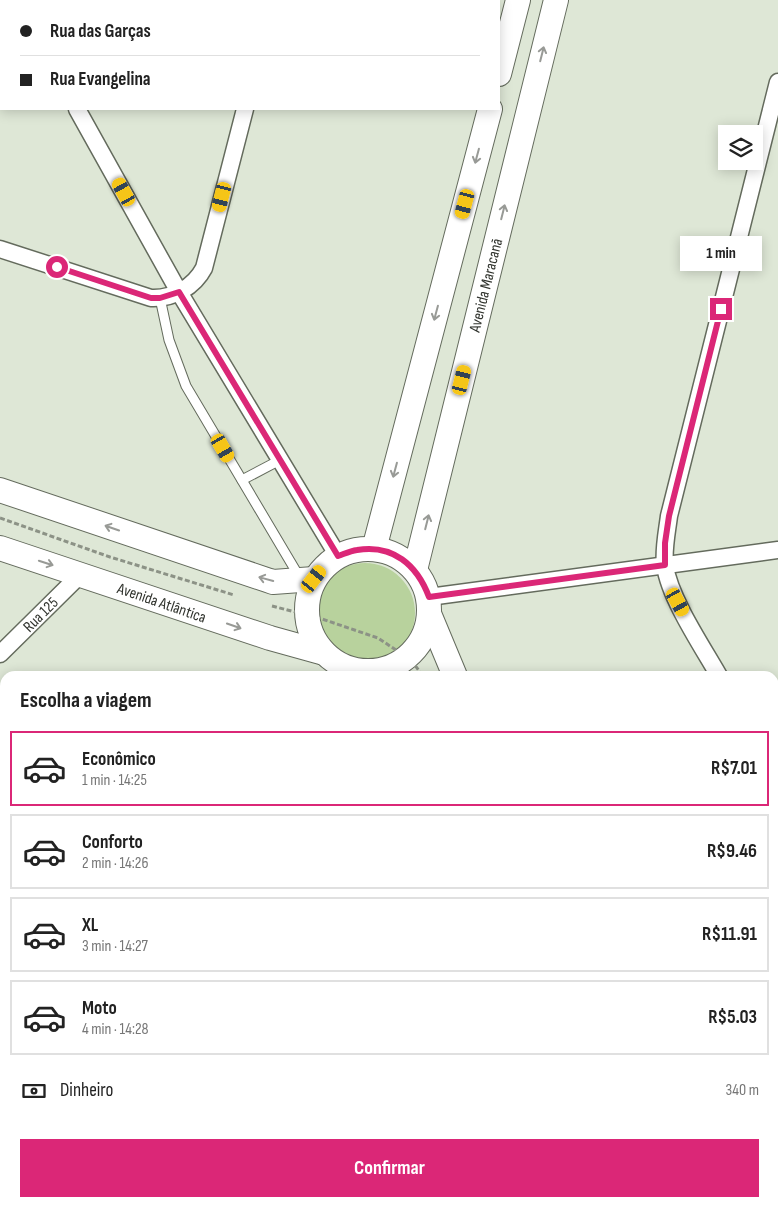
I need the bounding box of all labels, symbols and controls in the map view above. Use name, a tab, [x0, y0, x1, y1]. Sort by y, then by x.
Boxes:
text: Rua das Garças	[50, 20, 151, 43]
one-way arrow	[538, 46, 548, 62]
text: Rua Evangelina	[50, 68, 151, 91]
map controls	[718, 125, 763, 170]
button: layers	[718, 125, 763, 170]
one-way arrow	[472, 147, 482, 163]
car	[110, 175, 137, 209]
car	[211, 181, 232, 213]
car	[453, 188, 476, 220]
one-way arrow	[499, 204, 508, 220]
callout: 1 min	[680, 236, 762, 272]
street label: Avenida Maracanã	[465, 237, 507, 335]
text: 1 min	[706, 244, 736, 263]
route start	[46, 256, 68, 278]
route end	[710, 298, 732, 320]
one-way arrow	[431, 305, 440, 321]
car	[451, 364, 472, 396]
car	[209, 431, 236, 465]
one-way arrow	[390, 462, 399, 478]
one-way arrow	[422, 515, 432, 531]
one-way arrow	[105, 523, 120, 532]
one-way arrow	[38, 559, 54, 569]
car	[298, 563, 329, 595]
one-way arrow	[259, 574, 275, 584]
street label: Avenida Atlântica	[114, 579, 208, 627]
car	[664, 585, 691, 619]
street label: Rua 125	[20, 594, 62, 636]
one-way arrow	[225, 622, 241, 631]
text: Escolha a viagem	[20, 687, 152, 714]
icon: car	[22, 746, 67, 791]
text: Econômico	[82, 748, 156, 771]
text: R$7.01	[711, 757, 757, 780]
text: 1 min · 14:25	[82, 771, 147, 790]
icon: car	[22, 829, 67, 874]
text: Conforto	[82, 831, 143, 854]
text: R$9.46	[707, 840, 757, 863]
text: 2 min · 14:26	[82, 854, 148, 873]
icon: car	[22, 912, 67, 957]
text: XL	[82, 914, 98, 937]
text: R$11.91	[702, 923, 757, 946]
text: 3 min · 14:27	[82, 937, 148, 956]
icon: car	[22, 995, 67, 1040]
text: Moto	[82, 997, 117, 1020]
text: R$5.03	[708, 1006, 757, 1029]
text: 4 min · 14:28	[82, 1020, 149, 1039]
icon: cash	[20, 1077, 48, 1105]
text: Dinheiro	[60, 1079, 113, 1102]
text: 340 m	[726, 1081, 759, 1100]
button: Confirmar	[20, 1139, 759, 1197]

